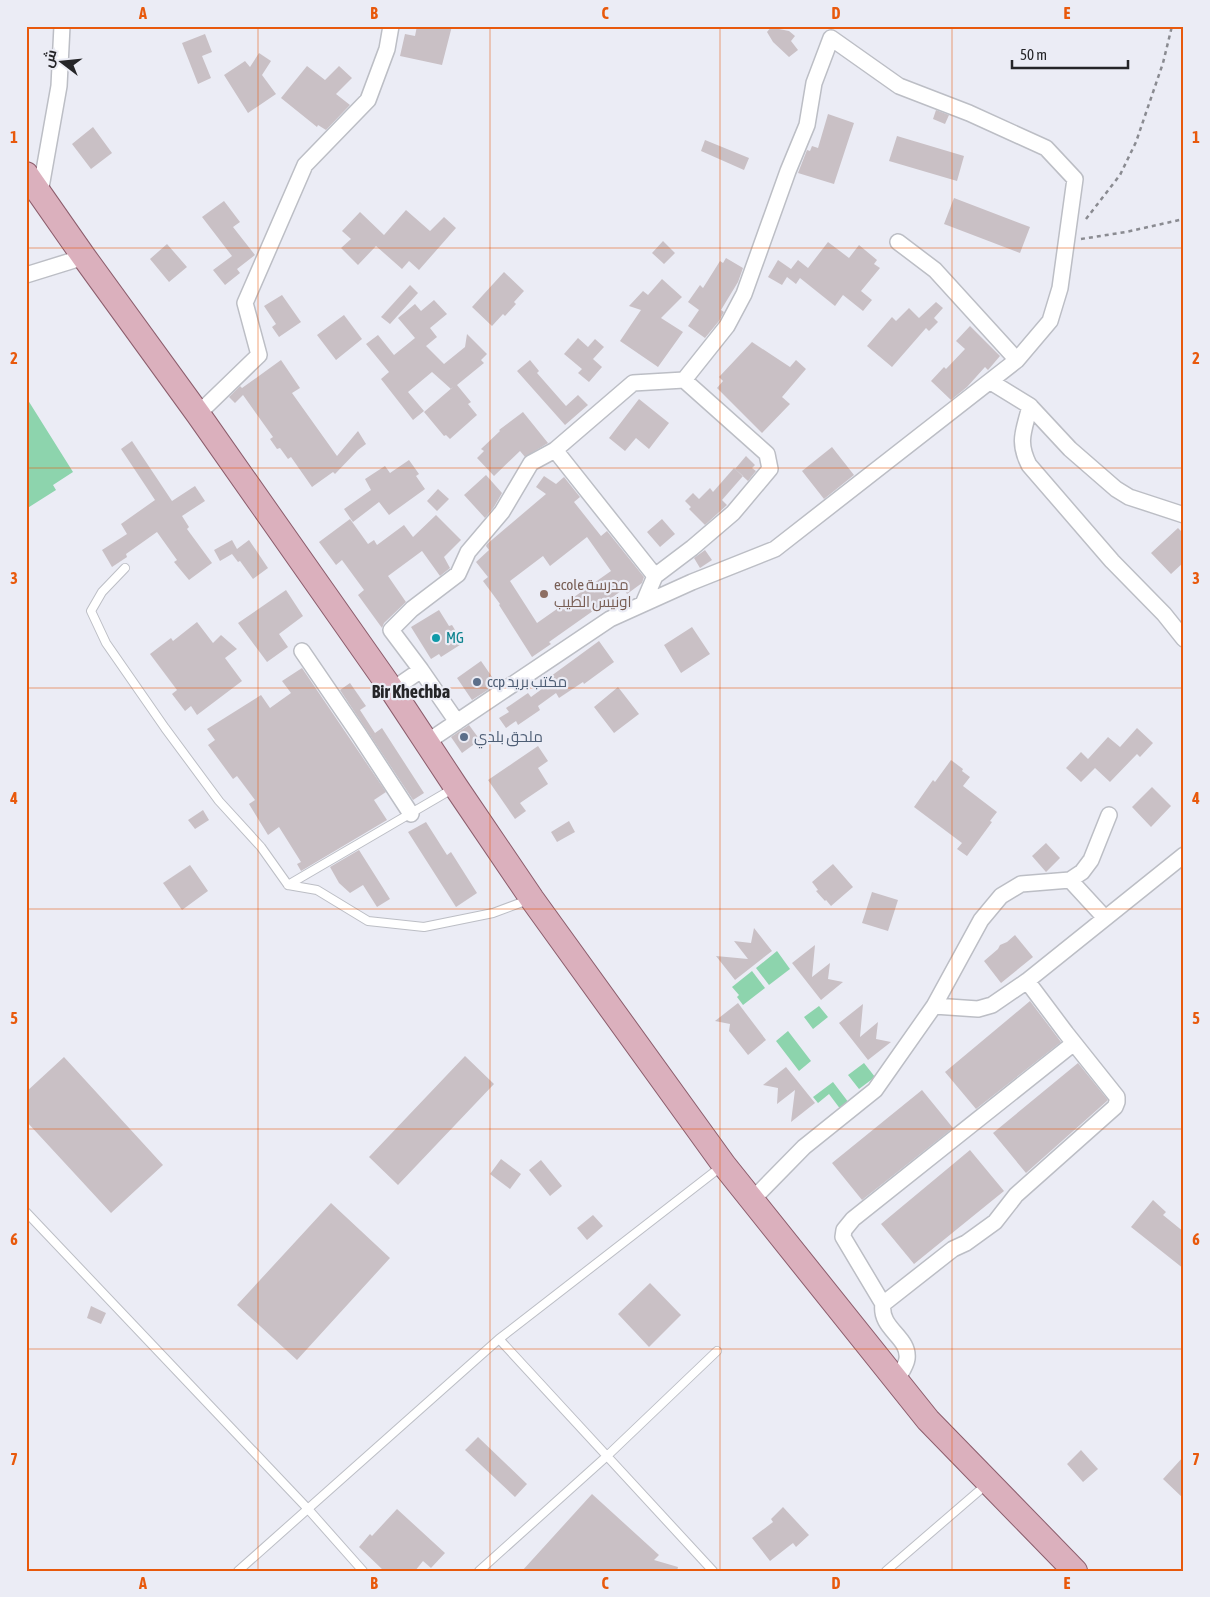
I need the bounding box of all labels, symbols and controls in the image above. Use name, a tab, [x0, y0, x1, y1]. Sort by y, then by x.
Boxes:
text: A	[138, 4, 147, 22]
text: B	[370, 4, 378, 22]
text: C	[601, 4, 609, 22]
text: D	[832, 4, 841, 22]
text: E	[1064, 4, 1071, 22]
north arrow	[38, 38, 88, 88]
scale bar	[1012, 38, 1129, 70]
text: 50 m	[1020, 46, 1047, 63]
text: ش	[39, 48, 61, 70]
text: 1	[10, 128, 18, 146]
text: 1	[1192, 128, 1200, 146]
text: 2	[10, 349, 18, 367]
text: 2	[1192, 349, 1200, 367]
text: 3	[10, 569, 18, 587]
text: 3	[1192, 569, 1200, 587]
place label: ecole مدرسة اونيس الطيب	[554, 576, 631, 612]
marker: ecole مدرسة اونيس الطيب	[538, 588, 550, 600]
place label: MG	[446, 629, 464, 646]
marker: MG	[430, 632, 442, 644]
place label: ccp مكتب بريد	[487, 673, 567, 691]
marker: ccp مكتب بريد	[471, 676, 483, 688]
district label: Bir Khechba	[372, 681, 450, 702]
place label: ملحق بلدي	[474, 728, 543, 749]
marker: ملحق بلدي	[458, 731, 470, 743]
text: 4	[9, 789, 18, 807]
text: 4	[1191, 789, 1200, 807]
text: 5	[10, 1009, 18, 1027]
text: 5	[1192, 1009, 1200, 1027]
text: 6	[10, 1230, 18, 1248]
text: 6	[1192, 1230, 1200, 1248]
text: 7	[10, 1450, 18, 1468]
text: 7	[1192, 1450, 1200, 1468]
text: A	[138, 1574, 147, 1592]
text: B	[370, 1574, 378, 1592]
text: C	[601, 1574, 609, 1592]
text: D	[832, 1574, 841, 1592]
text: E	[1064, 1574, 1071, 1592]

